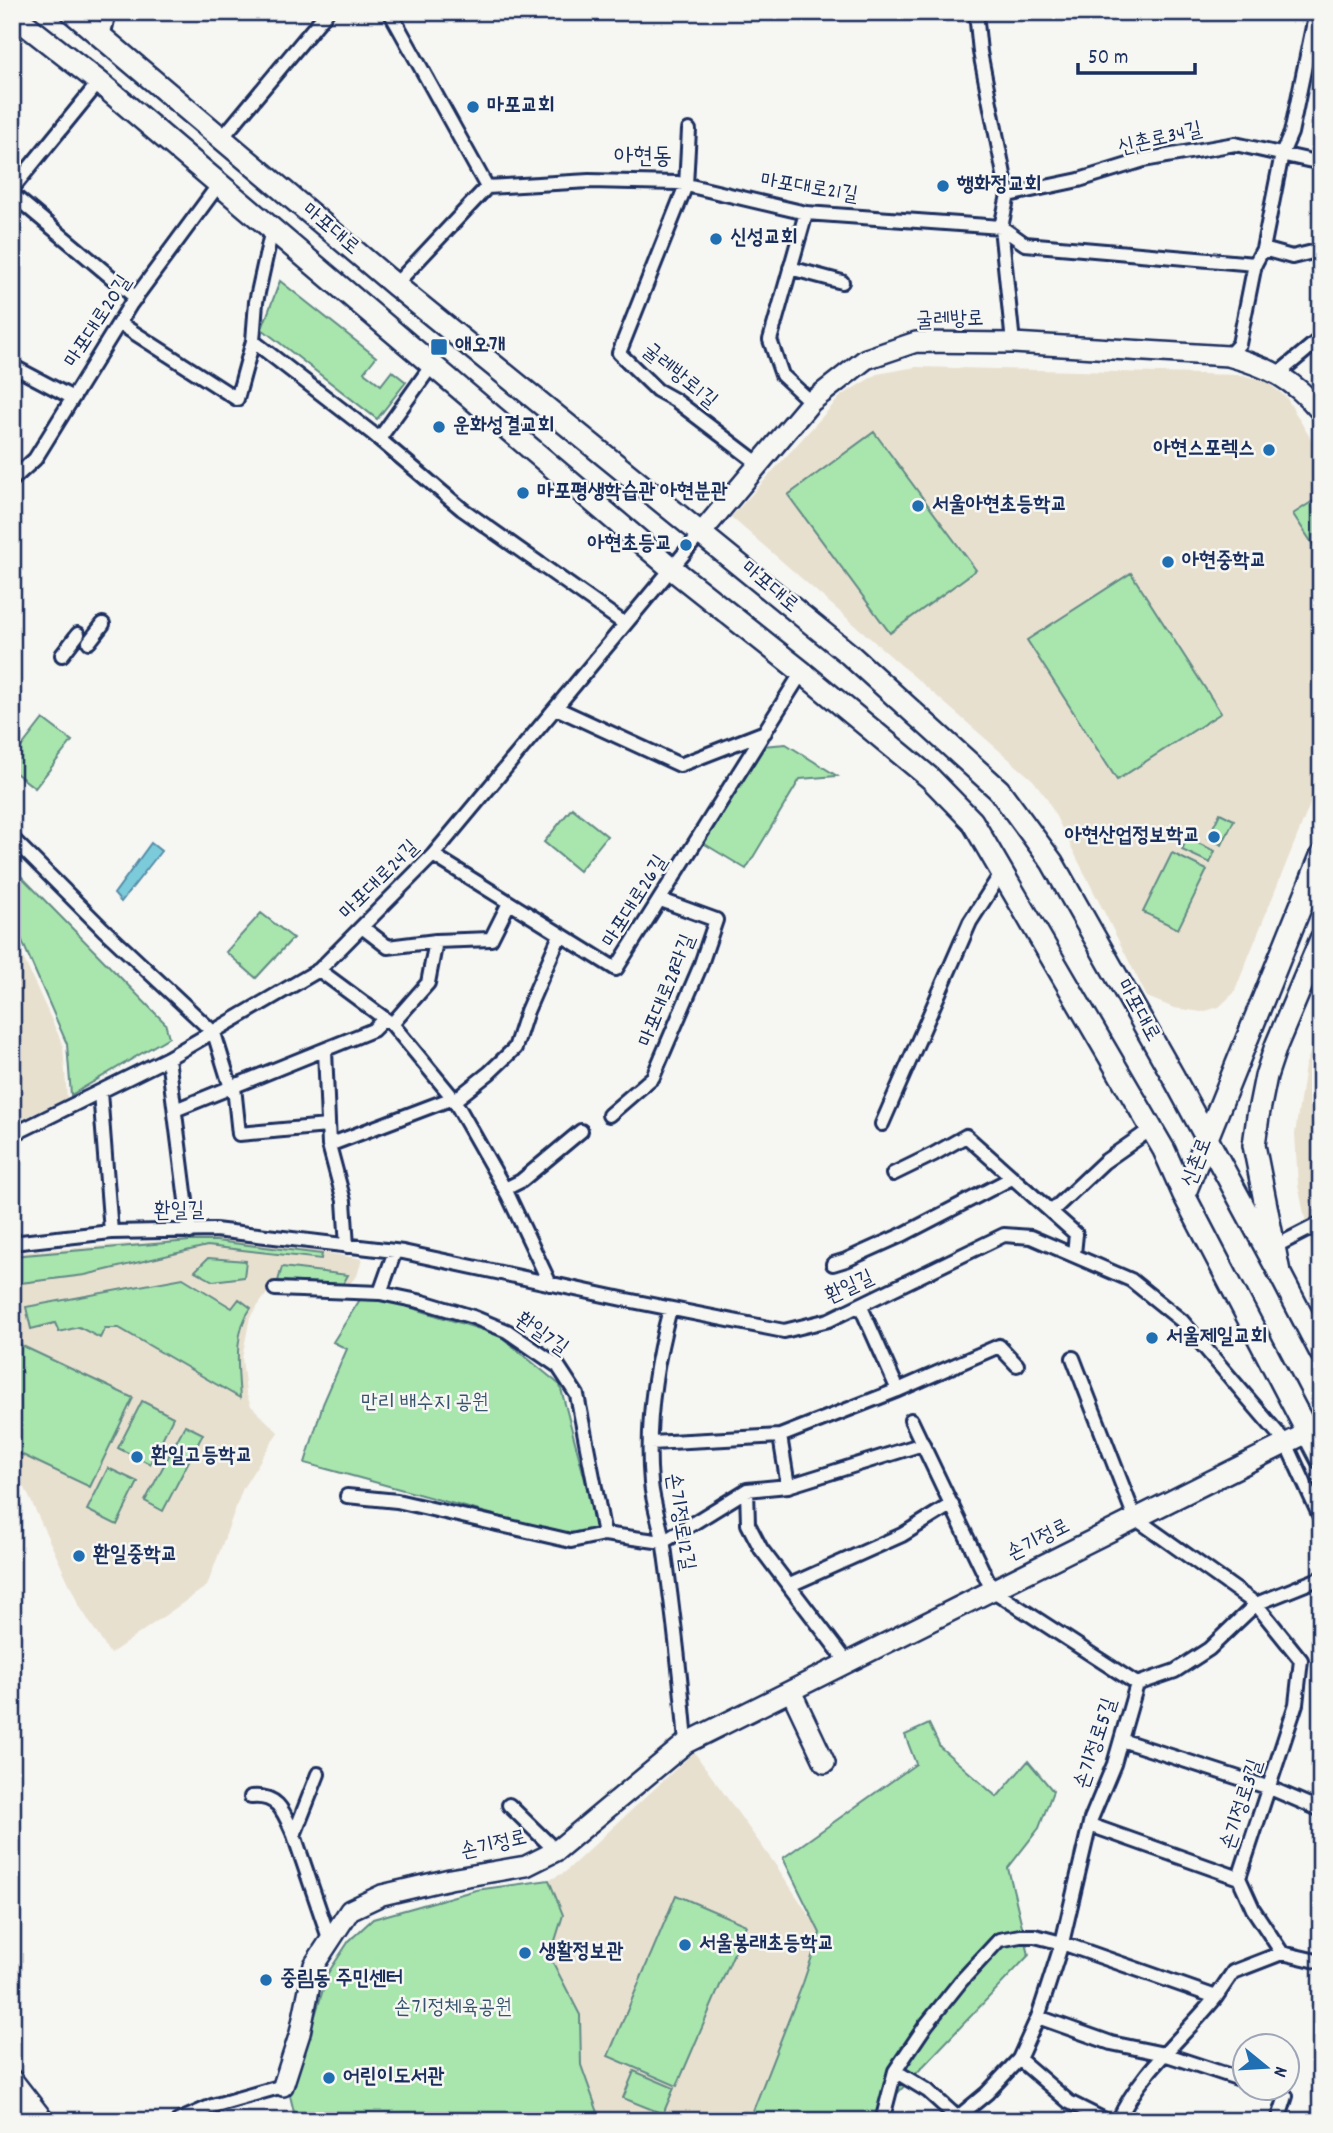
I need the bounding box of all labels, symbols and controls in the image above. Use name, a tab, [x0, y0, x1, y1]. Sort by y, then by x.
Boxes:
scale bar	[1078, 32, 1195, 76]
text: 50 m	[1088, 44, 1128, 74]
place label: 마포교회	[487, 92, 555, 122]
marker: 마포교회	[465, 99, 481, 115]
street label: 신촌로34길	[1115, 116, 1205, 164]
district label: 아현동	[614, 141, 672, 175]
street label: 마포대로21길	[758, 166, 860, 212]
place label: 행화정교회	[956, 171, 1042, 201]
marker: 행화정교회	[935, 178, 951, 194]
street label: 마포대로	[294, 197, 366, 263]
place label: 신성교회	[730, 224, 798, 254]
marker: 신성교회	[708, 231, 724, 247]
street label: 마포대로20길	[58, 270, 140, 374]
street label: 굴레방로	[916, 305, 984, 337]
place label: 애오개	[455, 332, 506, 362]
marker: 애오개	[429, 337, 449, 357]
street label: 굴레방로1길	[635, 337, 723, 417]
place label: 운화성결교회	[453, 412, 554, 442]
marker: 운화성결교회	[431, 419, 447, 435]
place label: 아현스포렉스	[1154, 435, 1255, 465]
marker: 아현스포렉스	[1261, 442, 1277, 458]
place label: 마포평생학습관 아현분관	[537, 478, 728, 508]
marker: 마포평생학습관 아현분관	[515, 485, 531, 501]
place label: 서울아현초등학교	[932, 491, 1067, 521]
marker: 서울아현초등학교	[910, 498, 926, 514]
place label: 아현초등교	[588, 530, 672, 560]
marker: 아현초등교	[678, 537, 694, 553]
place label: 아현중학교	[1182, 547, 1267, 577]
marker: 아현중학교	[1160, 554, 1176, 570]
street label: 마포대로	[733, 555, 805, 621]
place label: 아현산업정보학교	[1065, 822, 1200, 852]
marker: 아현산업정보학교	[1206, 829, 1222, 845]
street label: 마포대로24길	[333, 834, 427, 928]
street label: 마포대로26길	[596, 850, 676, 954]
street label: 마포대로28라길	[632, 930, 704, 1052]
street label: 마포대로	[1107, 974, 1167, 1048]
street label: 신촌로	[1175, 1134, 1221, 1192]
street label: 환일길	[153, 1197, 205, 1227]
street label: 환일길	[821, 1264, 879, 1312]
street label: 환일7길	[508, 1306, 574, 1364]
place label: 서울제일교회	[1166, 1323, 1267, 1353]
marker: 서울제일교회	[1144, 1330, 1160, 1346]
park label: 만리 배수지 공원	[361, 1389, 489, 1419]
place label: 환일고등학교	[151, 1442, 252, 1472]
marker: 환일고등학교	[129, 1449, 145, 1465]
street label: 손기정로12길	[656, 1471, 702, 1573]
street label: 손기정로	[1002, 1512, 1076, 1570]
place label: 환일중학교	[93, 1541, 178, 1571]
marker: 환일중학교	[71, 1548, 87, 1564]
street label: 손기정로5길	[1068, 1694, 1126, 1793]
street label: 손기정로3길	[1214, 1756, 1272, 1854]
street label: 손기정로	[458, 1824, 530, 1868]
place label: 서울봉래초등학교	[699, 1930, 834, 1960]
marker: 서울봉래초등학교	[677, 1937, 693, 1953]
place label: 생활정보관	[538, 1938, 624, 1968]
marker: 생활정보관	[517, 1945, 533, 1961]
place label: 중림동 주민센터	[280, 1965, 403, 1995]
marker: 중림동 주민센터	[258, 1972, 274, 1988]
park label: 손기정체육공원	[394, 1994, 512, 2024]
north arrow	[1232, 2032, 1302, 2102]
place label: 어린이도서관	[343, 2063, 444, 2093]
text: N	[1265, 2063, 1293, 2080]
marker: 어린이도서관	[321, 2070, 337, 2086]

